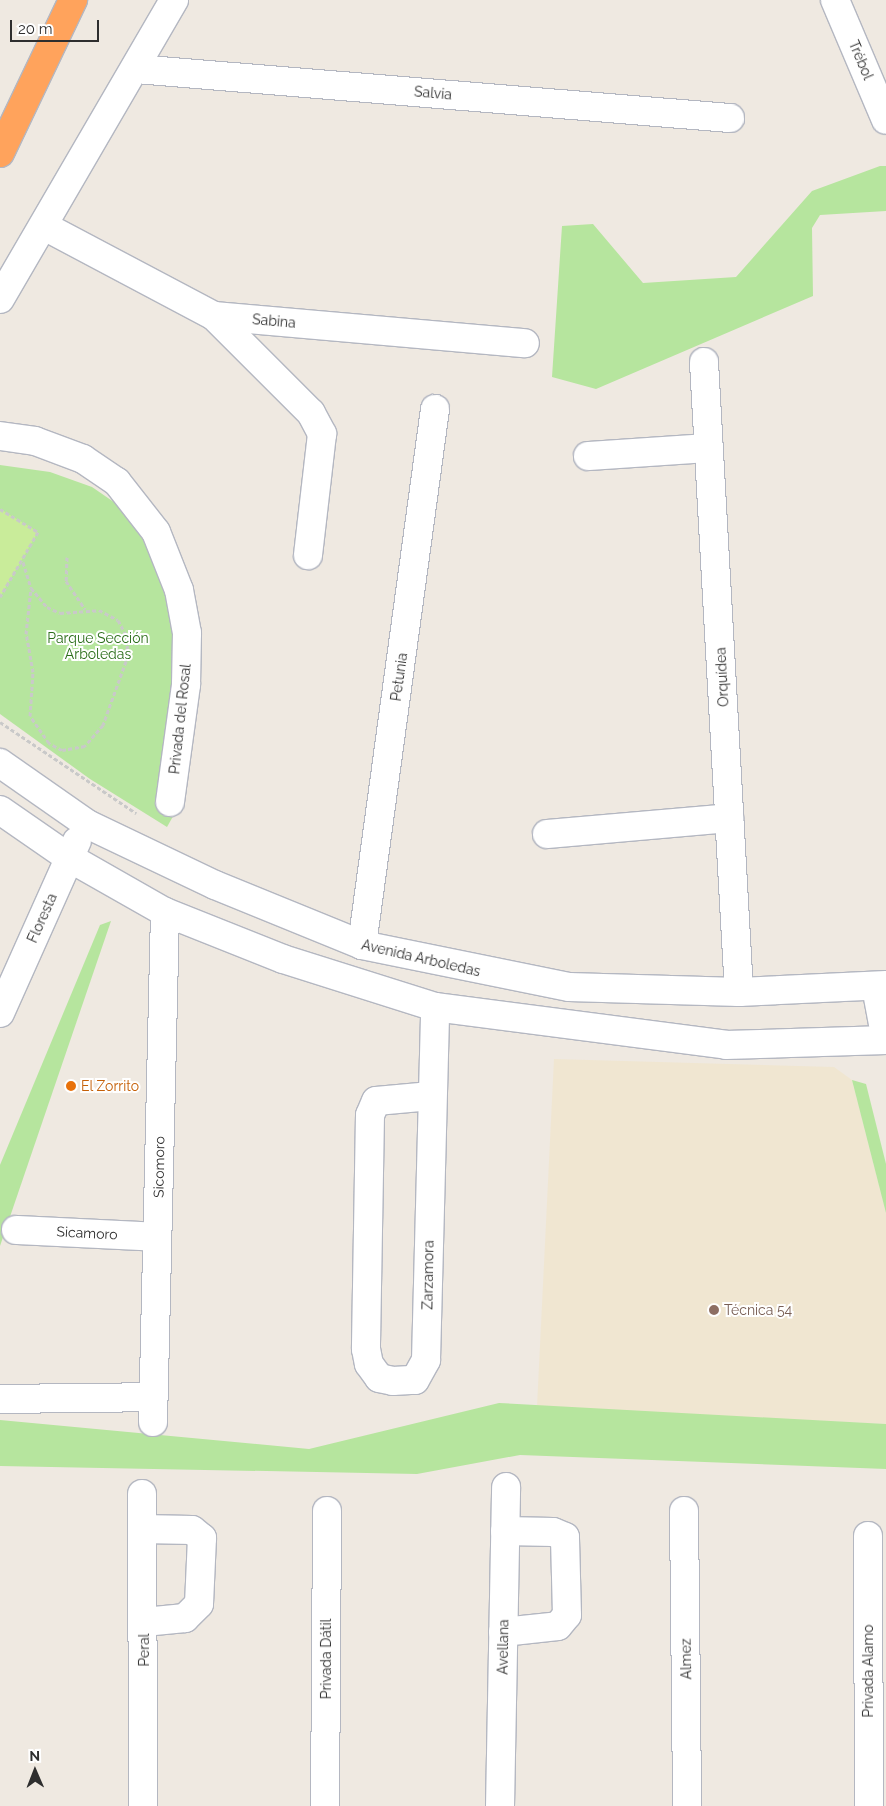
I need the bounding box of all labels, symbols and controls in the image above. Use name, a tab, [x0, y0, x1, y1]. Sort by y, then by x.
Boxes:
scale bar	[12, 10, 101, 42]
text: 20 m	[18, 20, 53, 38]
street label: Trébol	[845, 38, 877, 82]
street label: Salvia	[413, 83, 453, 103]
street label: Sabina	[252, 311, 296, 331]
park label: Parque Sección Arboledas	[47, 630, 149, 662]
street label: Orquídea	[712, 647, 732, 707]
street label: Petunia	[387, 652, 411, 702]
street label: Privada del Rosal	[166, 663, 194, 775]
street label: Floresta	[24, 891, 60, 945]
street label: Avenida Arboledas	[360, 936, 482, 980]
place label: El Zorrito	[81, 1078, 140, 1094]
marker: El Zorrito	[65, 1080, 77, 1092]
street label: Sicomoro	[150, 1136, 168, 1198]
street label: Sicamoro	[56, 1223, 118, 1243]
street label: Zarzamora	[419, 1240, 437, 1310]
place label: Técnica 54	[724, 1302, 792, 1318]
marker: Técnica 54	[708, 1304, 720, 1316]
street label: Privada Dátil	[318, 1619, 334, 1699]
street label: Avellana	[494, 1619, 512, 1675]
street label: Privada Alamo	[860, 1624, 876, 1718]
street label: Peral	[136, 1633, 152, 1667]
street label: Almez	[677, 1638, 695, 1680]
north arrow	[10, 1746, 60, 1796]
text: N	[29, 1748, 40, 1764]

